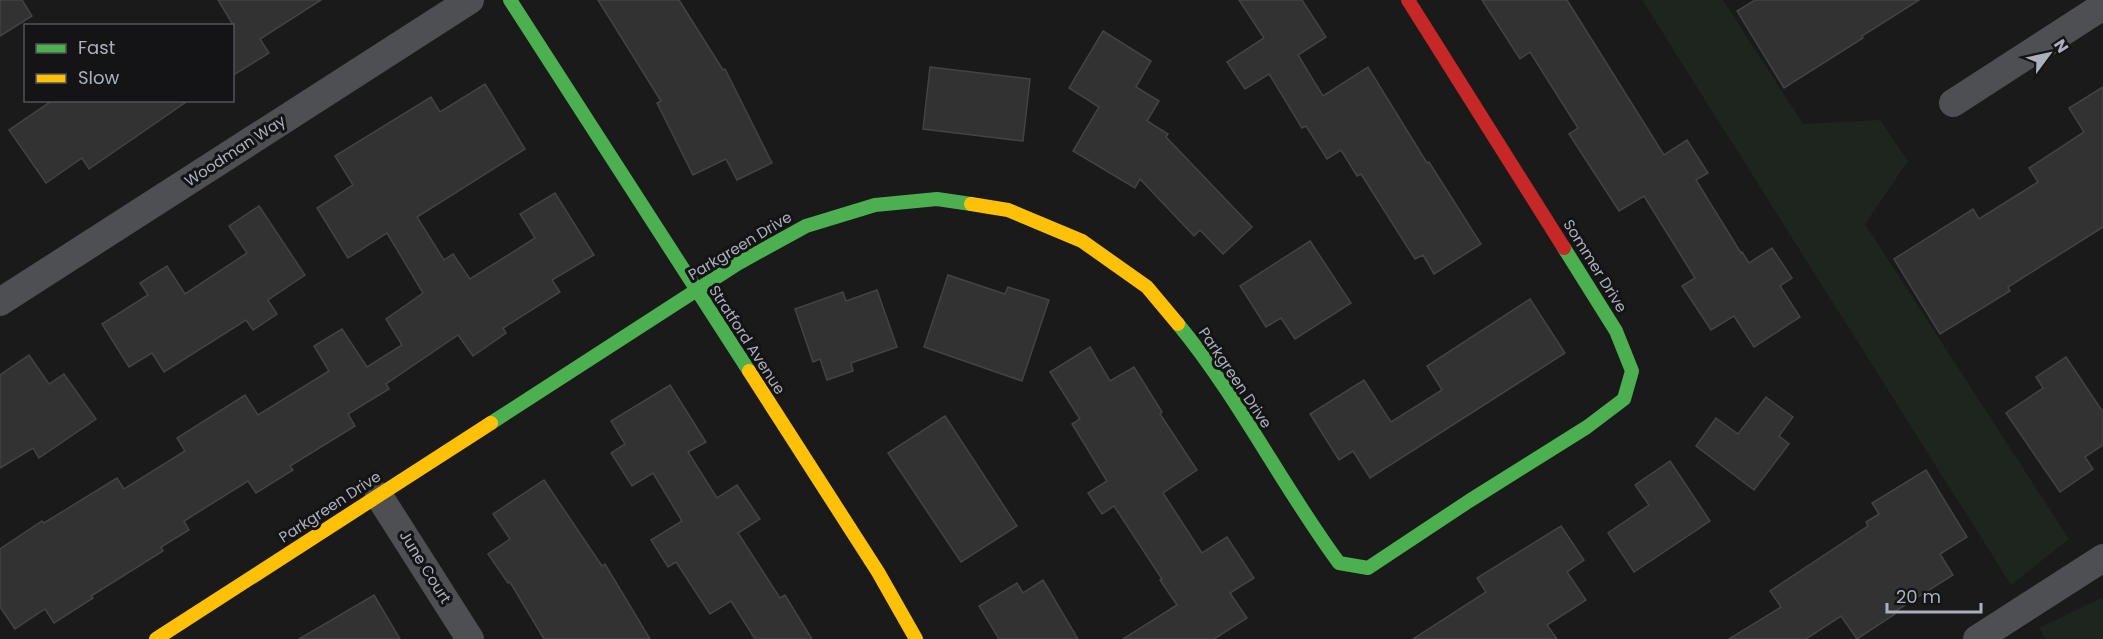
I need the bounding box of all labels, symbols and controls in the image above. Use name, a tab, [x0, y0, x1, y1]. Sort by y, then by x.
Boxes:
legend	[24, 24, 234, 102]
north arrow	[2019, 24, 2079, 84]
text: Fast	[78, 35, 115, 60]
text: N	[2048, 35, 2074, 57]
text: Slow	[78, 65, 120, 90]
street label: Woodman Way	[180, 110, 290, 191]
street label: Parkgreen Drive	[684, 206, 796, 285]
street label: Sommer Drive	[1558, 215, 1632, 316]
street label: Stratford Avenue	[704, 281, 791, 398]
street label: Parkgreen Drive	[1194, 323, 1277, 432]
street label: Parkgreen Drive	[275, 466, 385, 547]
street label: June Court	[395, 526, 456, 607]
scale bar	[1887, 576, 1982, 614]
text: 20 m	[1896, 584, 1941, 609]

